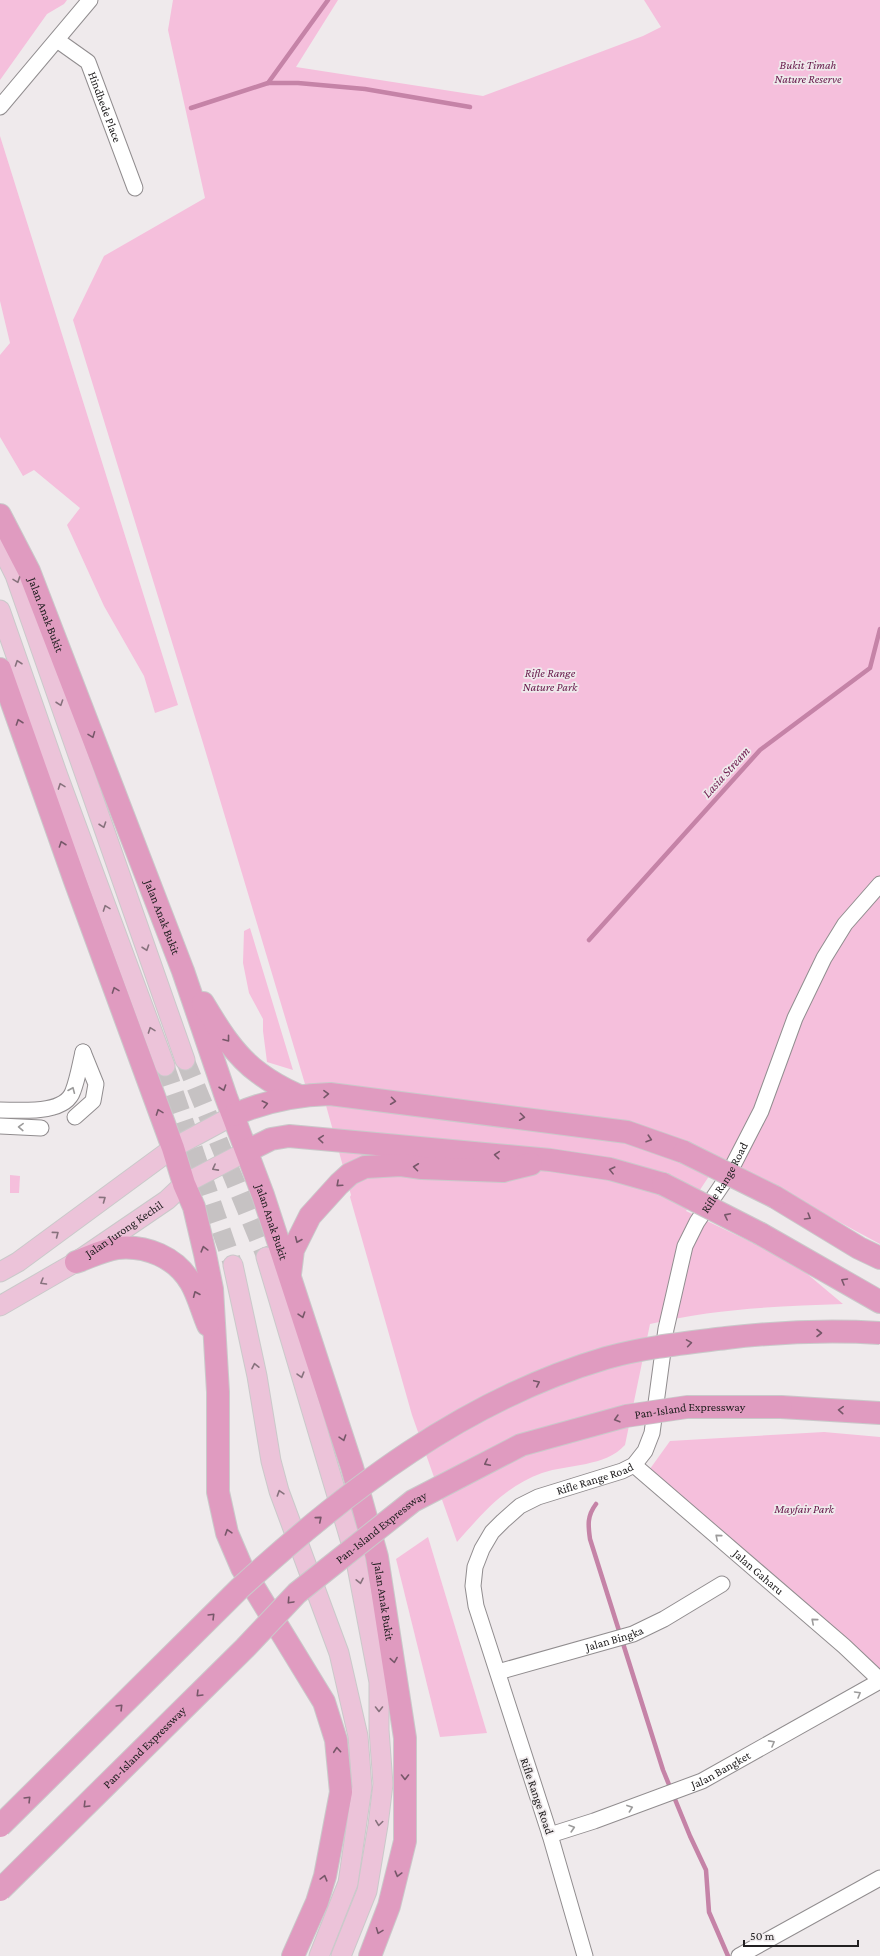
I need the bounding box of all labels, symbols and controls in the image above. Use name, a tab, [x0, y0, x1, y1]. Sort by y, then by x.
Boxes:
park label: Bukit Timah Nature Reserve	[774, 58, 842, 86]
street label: Hindhede Place	[85, 70, 124, 144]
street label: Jalan Anak Bukit	[25, 574, 67, 655]
one-way arrow	[12, 577, 20, 584]
one-way arrow	[15, 660, 23, 667]
park label: Rifle Range Nature Park	[523, 666, 578, 694]
one-way arrow	[55, 699, 64, 706]
one-way arrow	[15, 718, 23, 725]
one-way arrow	[88, 731, 96, 738]
water label: Lasia Stream	[699, 743, 753, 801]
one-way arrow	[58, 783, 66, 790]
one-way arrow	[99, 822, 107, 829]
one-way arrow	[58, 841, 67, 848]
street label: Jalan Anak Bukit	[141, 877, 183, 958]
one-way arrow	[103, 904, 111, 911]
one-way arrow	[142, 945, 150, 952]
one-way arrow	[111, 986, 119, 993]
one-way arrow	[148, 1026, 156, 1033]
one-way arrow	[223, 1035, 230, 1042]
one-way arrow	[218, 1084, 227, 1091]
one-way arrow	[68, 1087, 76, 1094]
one-way arrow	[323, 1090, 329, 1098]
one-way arrow	[390, 1096, 396, 1105]
one-way arrow	[261, 1100, 268, 1109]
one-way arrow	[156, 1109, 164, 1116]
one-way arrow	[519, 1113, 525, 1122]
one-way arrow	[18, 1122, 24, 1131]
one-way arrow	[318, 1134, 324, 1143]
one-way arrow	[646, 1134, 653, 1143]
street label: Rifle Range Road	[698, 1139, 751, 1216]
one-way arrow	[494, 1150, 500, 1159]
one-way arrow	[212, 1163, 220, 1170]
one-way arrow	[413, 1163, 419, 1172]
one-way arrow	[609, 1166, 616, 1175]
one-way arrow	[336, 1179, 344, 1187]
street label: Jalan Anak Bukit	[252, 1181, 291, 1263]
one-way arrow	[99, 1197, 106, 1204]
street label: Jalan Jurong Kechil	[82, 1198, 166, 1261]
one-way arrow	[804, 1212, 811, 1220]
one-way arrow	[723, 1214, 731, 1221]
one-way arrow	[52, 1231, 59, 1239]
one-way arrow	[294, 1236, 302, 1243]
one-way arrow	[200, 1245, 209, 1252]
one-way arrow	[40, 1277, 47, 1284]
one-way arrow	[841, 1278, 848, 1286]
one-way arrow	[192, 1290, 200, 1297]
one-way arrow	[297, 1311, 306, 1318]
one-way arrow	[816, 1329, 822, 1337]
one-way arrow	[686, 1339, 692, 1348]
one-way arrow	[252, 1362, 260, 1369]
one-way arrow	[297, 1372, 305, 1378]
one-way arrow	[533, 1380, 540, 1388]
street label: Pan-Island Expressway	[634, 1400, 746, 1422]
one-way arrow	[838, 1406, 844, 1415]
one-way arrow	[613, 1414, 620, 1422]
one-way arrow	[338, 1434, 347, 1441]
one-way arrow	[484, 1458, 491, 1466]
street label: Rifle Range Road	[555, 1459, 636, 1498]
street label: Pan-Island Expressway	[333, 1488, 429, 1567]
one-way arrow	[276, 1490, 285, 1497]
park label: Mayfair Park	[773, 1502, 835, 1516]
one-way arrow	[314, 1517, 321, 1524]
one-way arrow	[224, 1529, 233, 1536]
one-way arrow	[715, 1535, 723, 1542]
street label: Jalan Gaharu	[729, 1546, 787, 1598]
street label: Jalan Anak Bukit	[371, 1560, 397, 1642]
one-way arrow	[355, 1578, 364, 1584]
one-way arrow	[287, 1596, 294, 1604]
one-way arrow	[207, 1613, 215, 1621]
one-way arrow	[811, 1618, 819, 1625]
street label: Jalan Bingka	[583, 1623, 646, 1654]
one-way arrow	[389, 1657, 398, 1663]
one-way arrow	[196, 1689, 204, 1697]
one-way arrow	[853, 1692, 861, 1699]
street label: Pan-Island Expressway	[100, 1703, 189, 1791]
one-way arrow	[115, 1704, 123, 1712]
one-way arrow	[375, 1706, 383, 1712]
one-way arrow	[768, 1740, 775, 1747]
one-way arrow	[332, 1747, 341, 1753]
street label: Jalan Bangket	[688, 1748, 754, 1792]
street label: Rifle Range Road	[517, 1756, 557, 1837]
one-way arrow	[401, 1774, 409, 1780]
one-way arrow	[23, 1796, 31, 1804]
one-way arrow	[83, 1800, 91, 1808]
one-way arrow	[626, 1805, 633, 1813]
one-way arrow	[374, 1820, 383, 1826]
one-way arrow	[568, 1824, 575, 1833]
one-way arrow	[394, 1870, 403, 1877]
one-way arrow	[320, 1875, 328, 1881]
scale bar	[744, 1922, 858, 1948]
one-way arrow	[376, 1928, 384, 1935]
text: 50 m	[750, 1929, 775, 1943]

